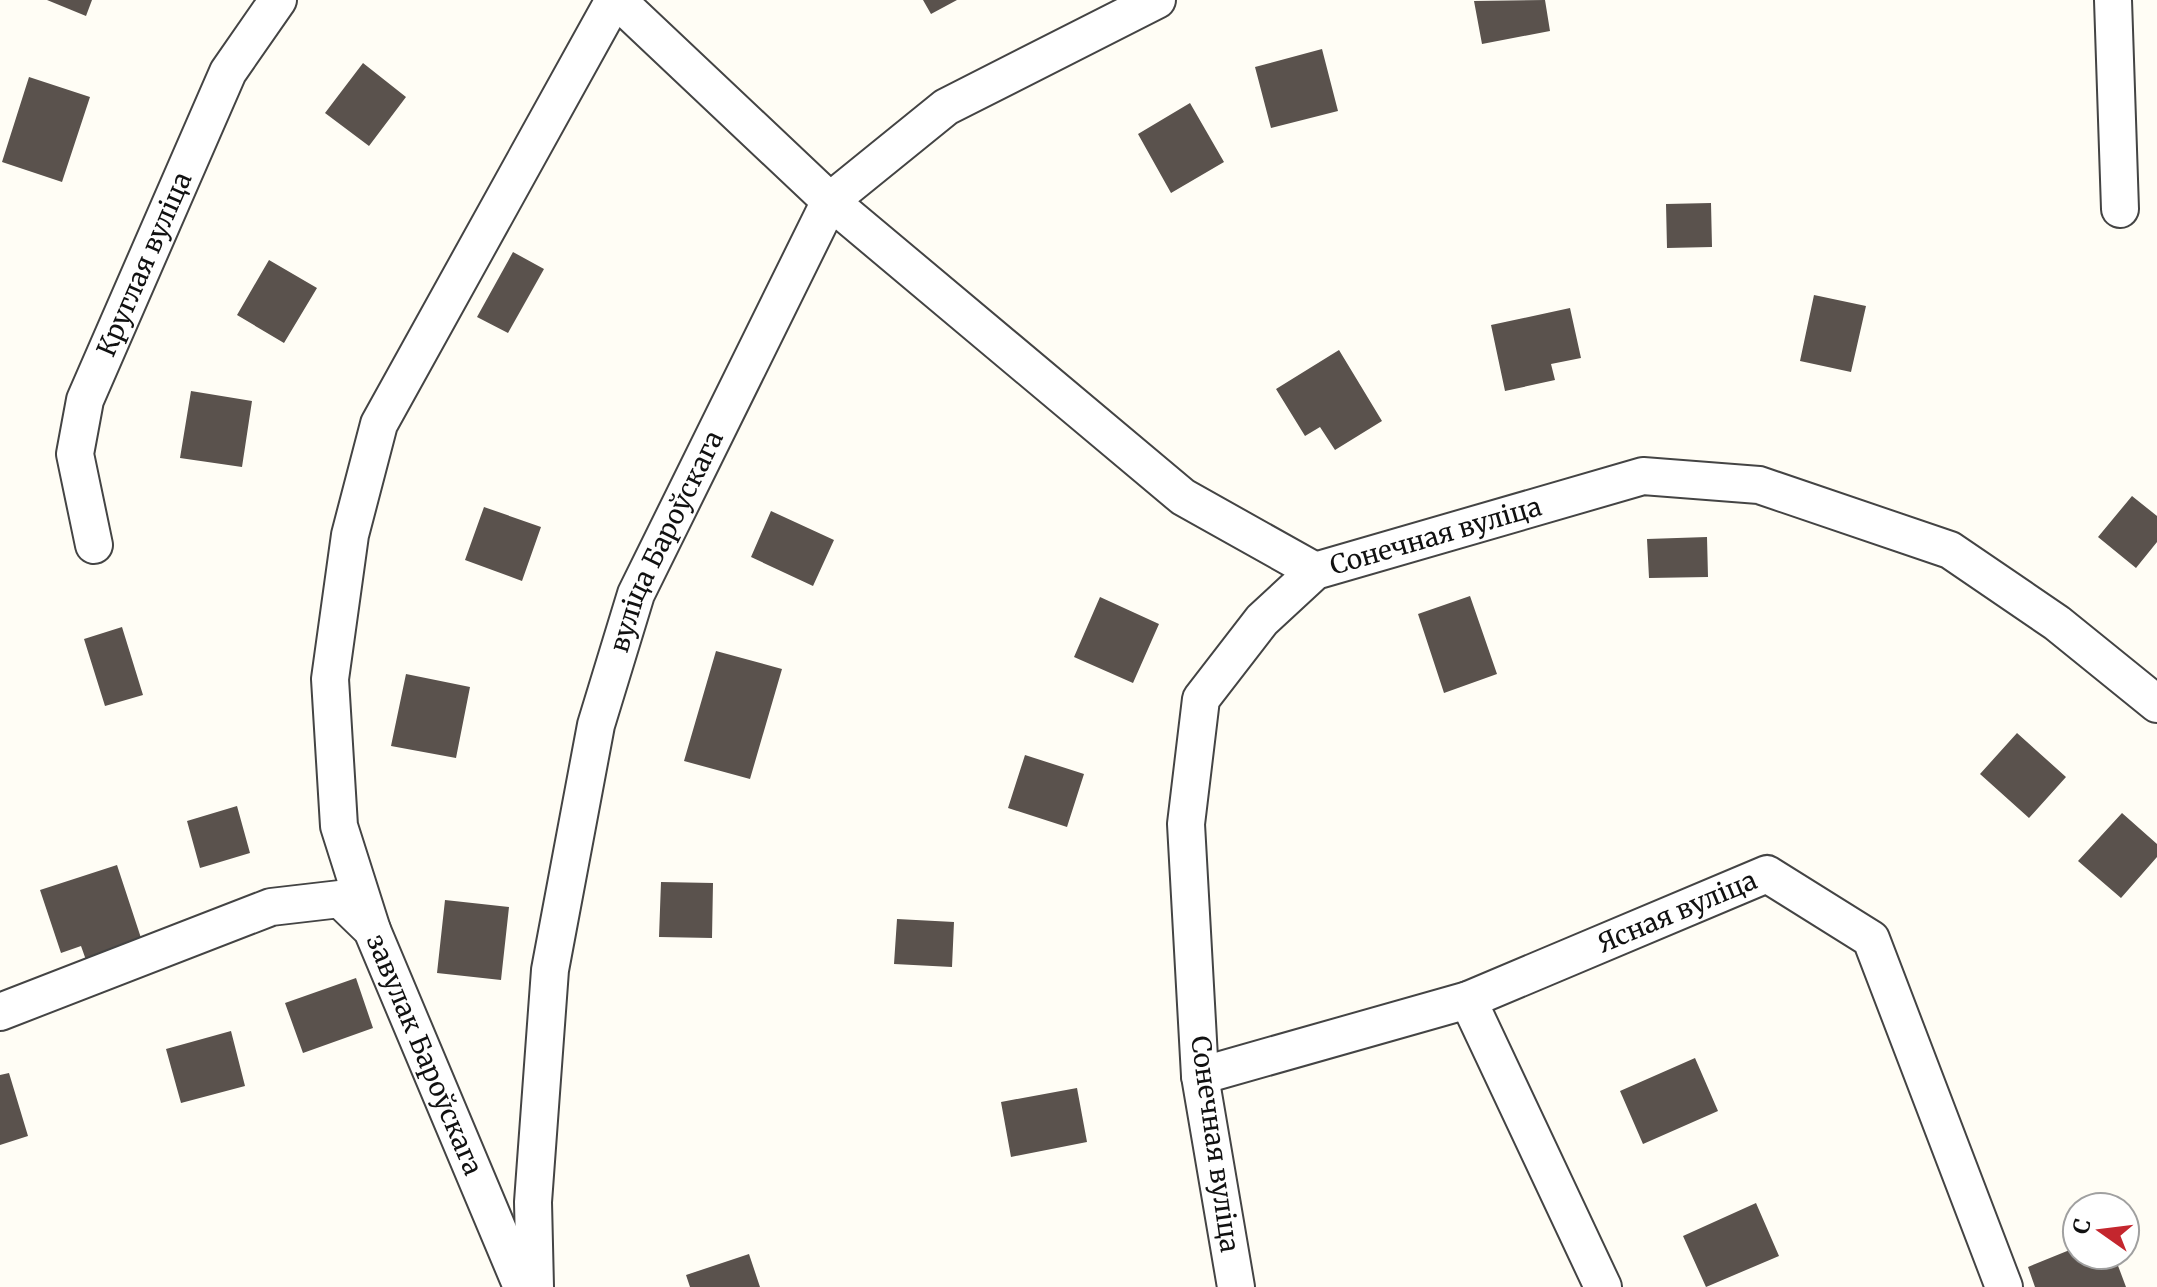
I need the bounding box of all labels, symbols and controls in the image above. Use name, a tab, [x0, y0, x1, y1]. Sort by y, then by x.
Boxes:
street label: Круглая вуліца	[89, 167, 198, 361]
street label: вуліца Бароўскага	[602, 425, 730, 656]
street label: Сонечная вуліца	[1326, 489, 1545, 582]
street label: Ясная вуліца	[1592, 863, 1762, 960]
street label: завулак Бароўскага	[360, 929, 490, 1180]
street label: Сонечная вуліца	[1184, 1034, 1247, 1254]
north arrow	[2061, 1191, 2141, 1271]
text: С	[2066, 1216, 2097, 1237]

